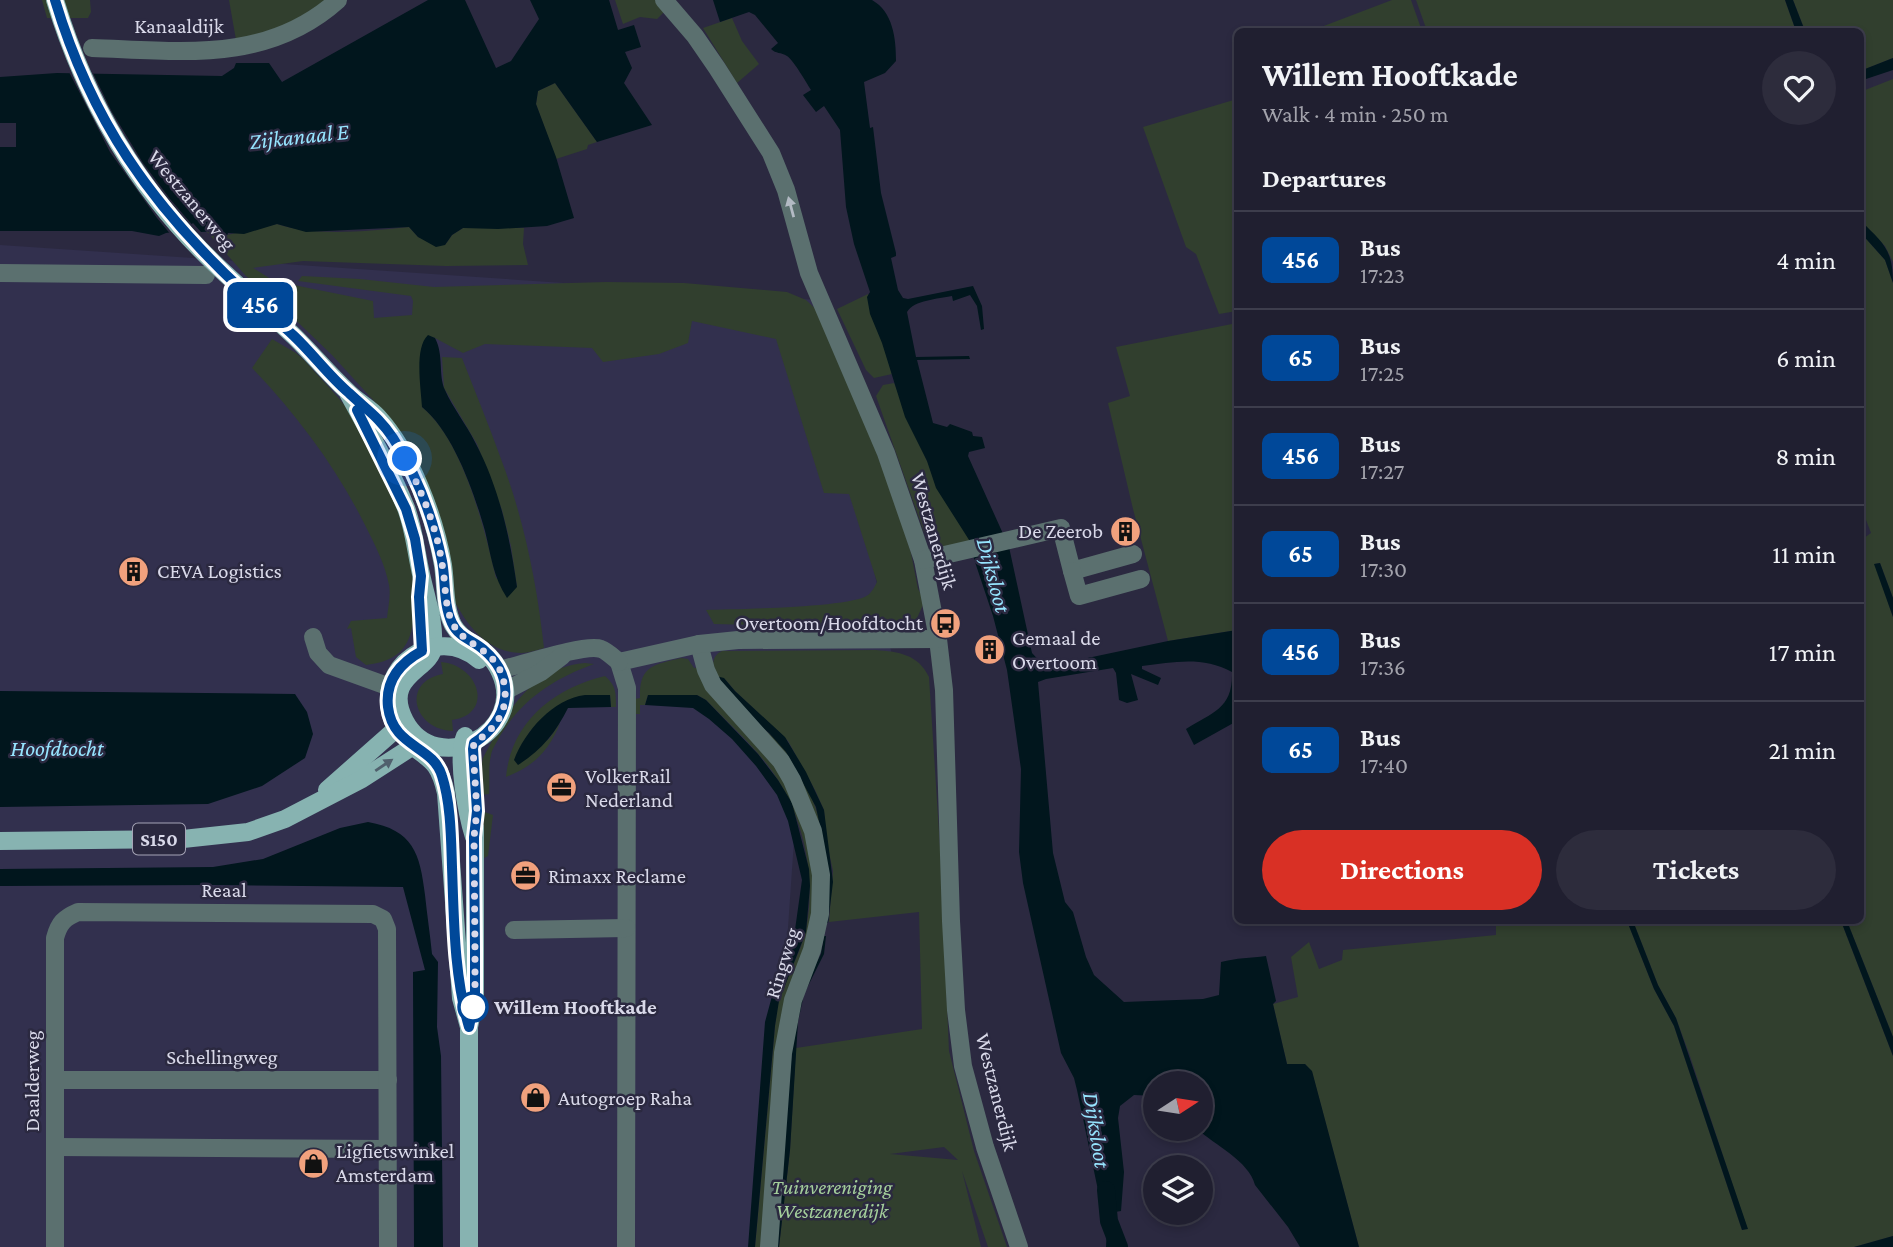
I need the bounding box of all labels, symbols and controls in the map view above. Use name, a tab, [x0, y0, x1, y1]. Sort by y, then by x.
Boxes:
street label: Kanaaldijk	[134, 14, 224, 38]
button: heart	[1762, 51, 1836, 125]
text: Willem Hooftkade	[1262, 56, 1518, 93]
text: Walk · 4 min · 250 m	[1262, 101, 1449, 127]
water label: Zijkanaal E	[248, 118, 351, 155]
street label: Westzanerweg	[143, 145, 241, 255]
text: Departures	[1262, 164, 1386, 193]
one-way arrow	[785, 197, 795, 218]
text: Bus	[1360, 233, 1401, 262]
text: 456	[1282, 246, 1319, 273]
text: 4 min	[1776, 246, 1836, 275]
text: 17:23	[1360, 262, 1405, 288]
line badge: 456	[220, 282, 300, 328]
text: 456	[241, 291, 279, 318]
text: Bus	[1360, 331, 1401, 360]
text: 65	[1288, 344, 1313, 371]
text: 6 min	[1776, 344, 1836, 373]
text: 17:25	[1360, 360, 1405, 386]
text: Bus	[1360, 429, 1401, 458]
your location	[387, 441, 422, 476]
text: 456	[1282, 442, 1319, 469]
text: 8 min	[1775, 442, 1836, 471]
text: 17:27	[1360, 458, 1404, 484]
street label: Westzanerdijk	[906, 470, 962, 592]
building icon: De Zeerob	[1109, 514, 1143, 548]
place label: De Zeerob	[1018, 519, 1103, 543]
text: Bus	[1360, 527, 1401, 556]
water label: Dijksloot	[971, 535, 1017, 617]
text: 65	[1288, 540, 1313, 567]
text: 11 min	[1772, 540, 1836, 569]
building icon: CEVA Logistics	[117, 554, 151, 588]
text: 17:30	[1360, 556, 1407, 582]
place label: CEVA Logistics	[157, 559, 282, 583]
bus stop icon: Overtoom/Hoofdtocht	[929, 606, 963, 640]
place label: Overtoom/Hoofdtocht	[735, 611, 924, 635]
text: Bus	[1360, 625, 1401, 654]
place label: Gemaal de Overtoom	[1012, 626, 1101, 674]
building icon: Gemaal de Overtoom	[972, 633, 1006, 667]
text: 456	[1282, 638, 1319, 665]
text: 17 min	[1769, 638, 1836, 667]
text: 17:36	[1360, 654, 1406, 680]
text: Bus	[1360, 723, 1401, 752]
water label: Hoofdtocht	[10, 735, 105, 761]
text: 65	[1288, 736, 1313, 763]
text: 21 min	[1768, 736, 1836, 765]
text: 17:40	[1360, 752, 1408, 778]
one-way arrow	[374, 758, 393, 771]
place label: VolkerRail Nederland	[585, 764, 673, 812]
office icon: VolkerRail Nederland	[545, 771, 579, 805]
road number: S150	[133, 824, 185, 854]
button: Directions	[1262, 830, 1542, 910]
button: Tickets	[1556, 830, 1836, 910]
office icon: Rimaxx Reclame	[508, 859, 542, 893]
place label: Rimaxx Reclame	[548, 864, 686, 888]
street label: Reaal	[201, 878, 247, 902]
street label: Ringweg	[760, 924, 804, 1002]
marker: Willem Hooftkade	[458, 992, 488, 1022]
place label: Willem Hooftkade	[493, 995, 657, 1019]
street label: Daalderweg	[20, 1030, 44, 1132]
street label: Westzanerdijk	[971, 1031, 1023, 1153]
street label: Schellingweg	[166, 1045, 278, 1069]
north arrow	[1143, 1071, 1213, 1141]
map controls	[1143, 1071, 1213, 1225]
shop icon: Autogroep Raha	[518, 1081, 552, 1115]
place label: Autogroep Raha	[558, 1086, 692, 1110]
water label: Dijksloot	[1077, 1090, 1116, 1171]
place label: Ligfietswinkel Amsterdam	[336, 1139, 454, 1187]
shop icon: Ligfietswinkel Amsterdam	[296, 1146, 330, 1180]
button: layers	[1143, 1155, 1213, 1225]
park label: Tuinvereniging Westzanerdijk	[772, 1175, 893, 1223]

